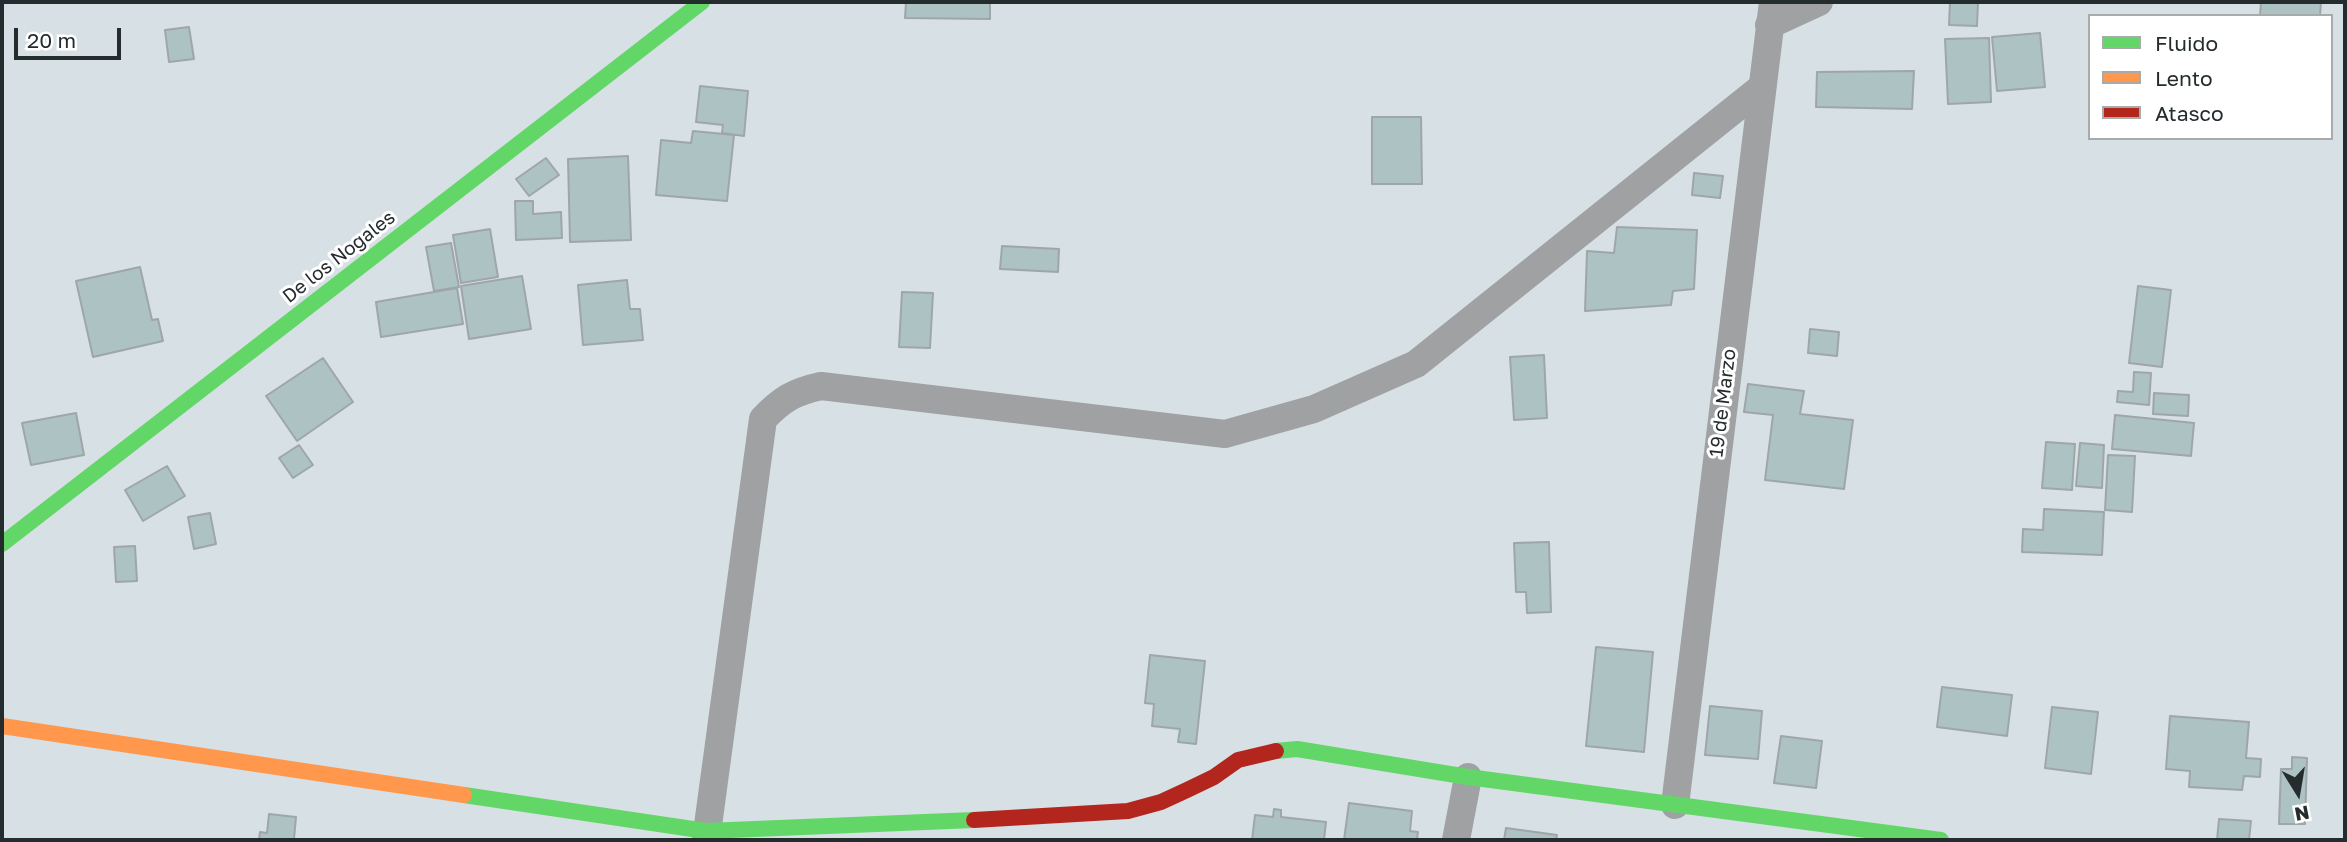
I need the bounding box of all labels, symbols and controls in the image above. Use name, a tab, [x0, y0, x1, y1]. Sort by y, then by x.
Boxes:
scale bar	[18, 14, 124, 58]
legend	[2088, 14, 2333, 140]
text: 20 m	[27, 27, 76, 53]
text: Fluido	[2155, 30, 2218, 56]
text: Lento	[2155, 65, 2213, 91]
text: Atasco	[2155, 100, 2224, 126]
street label: De los Nogales	[278, 206, 400, 308]
street label: 19 de Marzo	[1705, 348, 1741, 458]
north arrow	[2263, 758, 2333, 828]
text: N	[2293, 801, 2311, 827]

